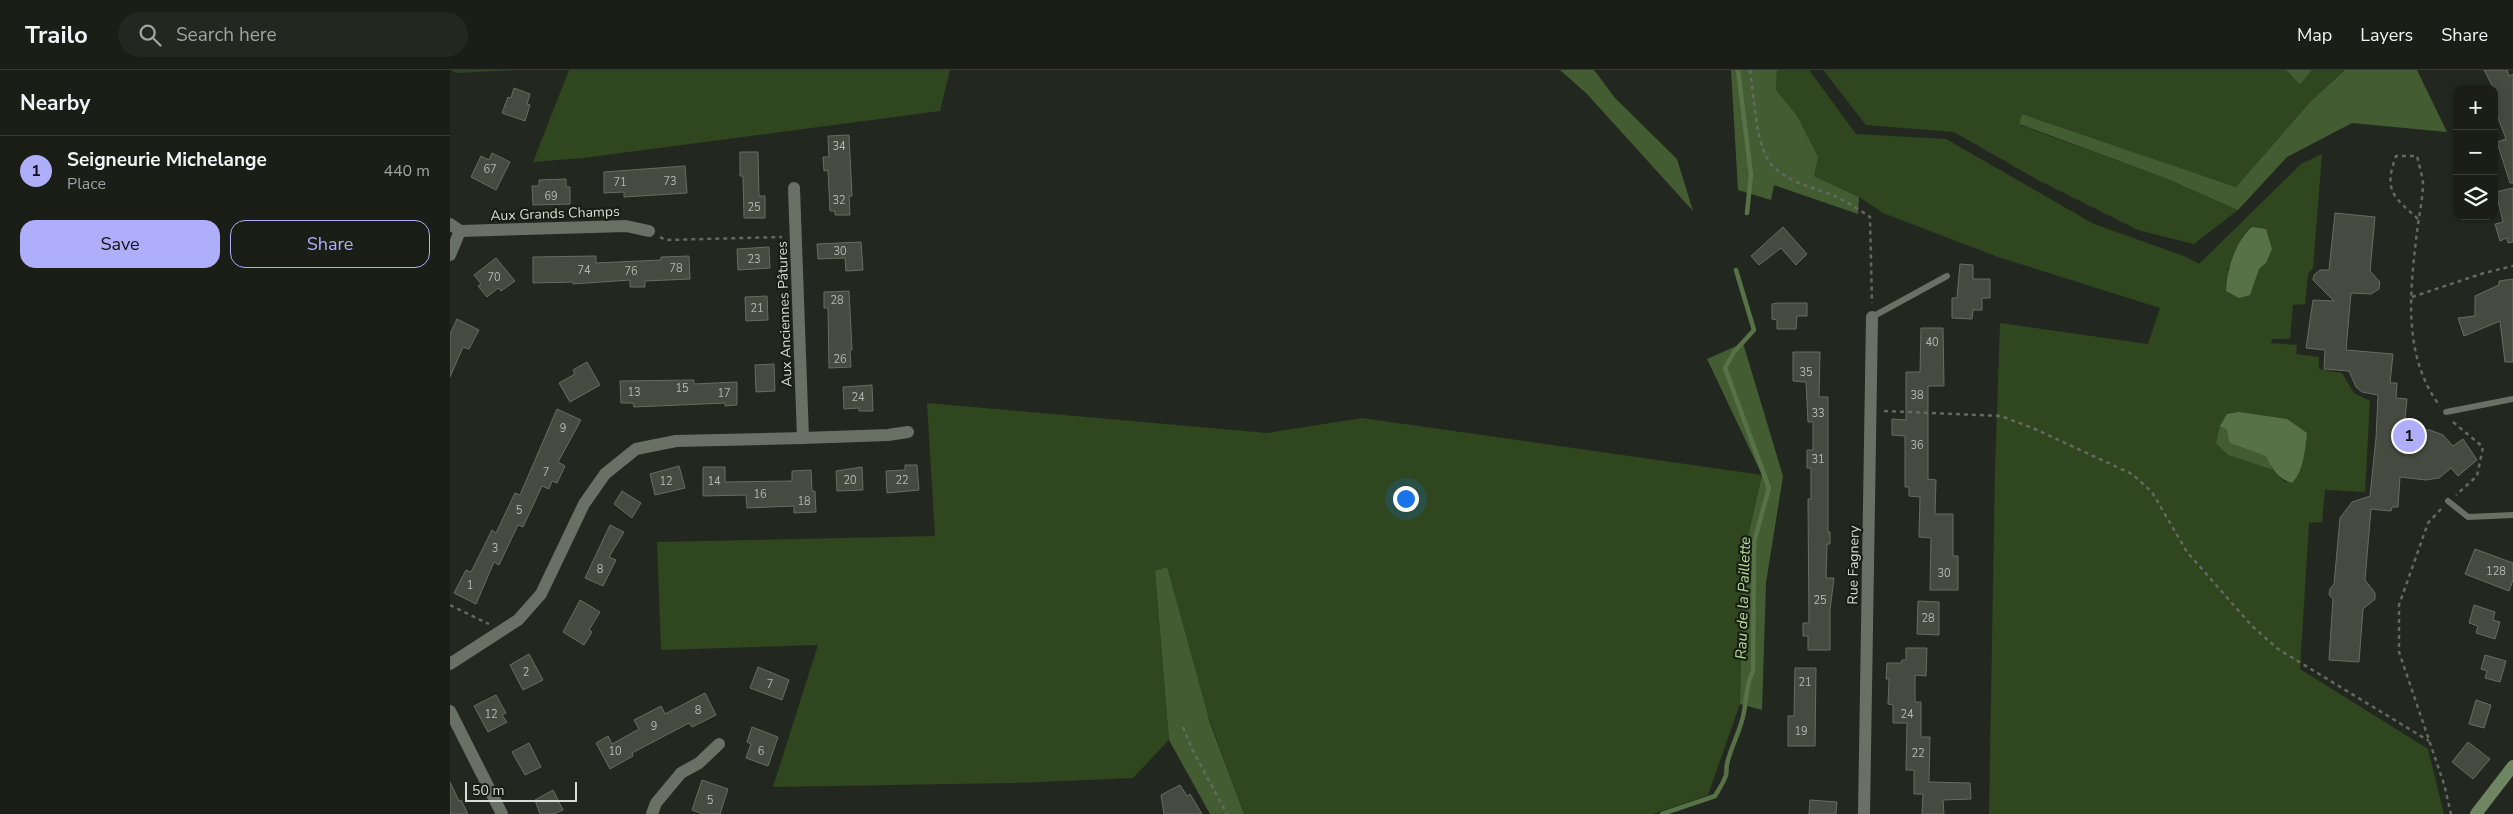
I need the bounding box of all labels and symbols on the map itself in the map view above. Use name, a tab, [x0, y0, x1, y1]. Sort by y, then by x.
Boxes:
house number: 34	[832, 139, 846, 154]
house number: 67	[483, 162, 497, 177]
house number: 73	[663, 174, 677, 189]
house number: 71	[613, 175, 627, 190]
house number: 69	[544, 189, 558, 204]
house number: 32	[832, 193, 846, 208]
house number: 25	[747, 200, 761, 215]
street label: Aux Grands Champs	[490, 202, 620, 225]
street label: Aux Anciennes Pâtures	[772, 241, 797, 387]
house number: 30	[833, 244, 847, 259]
house number: 23	[747, 252, 761, 267]
house number: 78	[669, 261, 683, 276]
house number: 74	[577, 263, 591, 278]
house number: 76	[624, 264, 638, 279]
house number: 70	[487, 270, 501, 285]
house number: 28	[830, 293, 844, 308]
house number: 21	[750, 301, 764, 316]
house number: 40	[1925, 335, 1939, 350]
house number: 26	[833, 352, 847, 367]
house number: 35	[1799, 365, 1813, 380]
house number: 15	[675, 381, 689, 396]
house number: 13	[627, 385, 641, 400]
house number: 17	[717, 386, 731, 401]
house number: 38	[1910, 388, 1924, 403]
house number: 24	[851, 390, 865, 405]
house number: 33	[1811, 406, 1825, 421]
pin: 1	[2393, 417, 2425, 455]
house number: 9	[560, 421, 566, 436]
house number: 36	[1910, 438, 1924, 453]
house number: 31	[1811, 452, 1825, 467]
house number: 7	[543, 465, 549, 480]
house number: 20	[843, 473, 857, 488]
house number: 22	[895, 473, 909, 488]
house number: 12	[659, 474, 673, 489]
house number: 14	[707, 474, 721, 489]
your location	[1393, 486, 1419, 512]
house number: 16	[753, 487, 767, 502]
house number: 18	[797, 494, 811, 509]
house number: 5	[516, 503, 523, 518]
street label: Rue Fagnery	[1843, 524, 1864, 605]
water label: Rau de la Paillette	[1731, 536, 1755, 660]
house number: 3	[492, 541, 498, 556]
house number: 8	[597, 562, 604, 577]
house number: 128	[2486, 564, 2506, 579]
house number: 30	[1937, 566, 1951, 581]
house number: 1	[467, 578, 473, 593]
house number: 25	[1813, 593, 1827, 608]
house number: 28	[1921, 611, 1935, 626]
house number: 2	[523, 665, 529, 680]
house number: 21	[1798, 675, 1812, 690]
house number: 7	[767, 677, 773, 692]
house number: 8	[695, 703, 702, 718]
house number: 12	[484, 707, 498, 722]
house number: 24	[1900, 707, 1914, 722]
house number: 9	[651, 719, 657, 734]
house number: 19	[1794, 724, 1808, 739]
house number: 10	[608, 744, 622, 759]
house number: 6	[758, 744, 765, 759]
house number: 22	[1911, 746, 1925, 761]
scale bar	[465, 779, 578, 802]
house number: 5	[707, 793, 714, 808]

